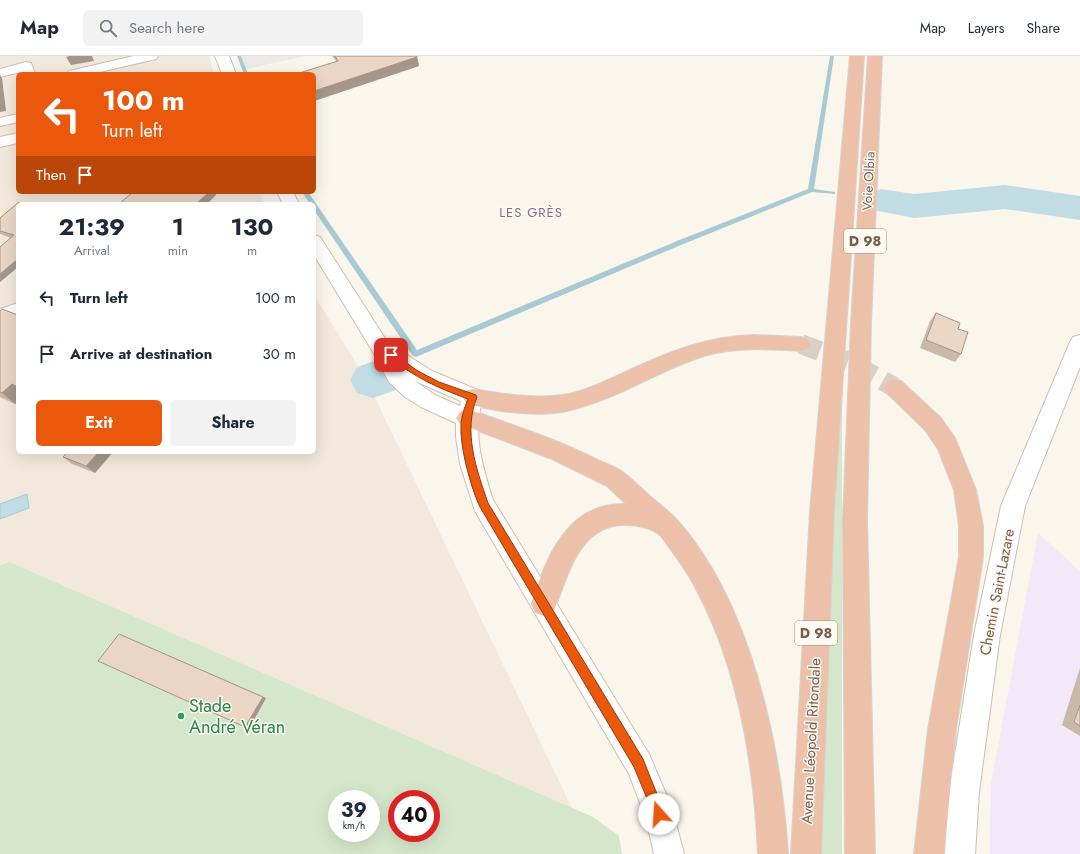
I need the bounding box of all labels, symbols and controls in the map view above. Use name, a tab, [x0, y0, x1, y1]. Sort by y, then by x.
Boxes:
search box	[83, 10, 363, 46]
text: Map	[20, 14, 59, 41]
icon: search	[97, 17, 119, 39]
text: Search here	[129, 17, 205, 39]
text: Map	[920, 18, 946, 38]
text: Layers	[968, 18, 1004, 38]
text: Share	[1026, 18, 1060, 38]
text: 100 m	[102, 80, 185, 121]
icon: left	[36, 88, 88, 140]
text: Turn left	[102, 118, 162, 144]
street label: Voie Olbia	[857, 151, 880, 211]
text: Then	[36, 164, 66, 186]
icon: arrive	[74, 164, 96, 186]
district label: LES GRÈS	[499, 203, 563, 222]
text: 21:39	[58, 209, 125, 244]
text: 1	[172, 209, 184, 244]
text: 130	[230, 209, 273, 244]
road number: D 98	[844, 229, 886, 253]
text: Arrival	[74, 241, 110, 260]
text: min	[168, 241, 188, 260]
text: m	[247, 241, 257, 260]
icon: left	[36, 287, 58, 309]
text: Turn left	[70, 287, 128, 309]
text: 100 m	[255, 287, 296, 309]
pin	[374, 338, 408, 372]
icon: arrive	[36, 343, 58, 365]
text: Arrive at destination	[70, 343, 212, 365]
text: 30 m	[263, 343, 296, 365]
icon: arrive	[380, 344, 402, 366]
button: Exit	[36, 400, 162, 446]
button: Share	[170, 400, 296, 446]
street label: Chemin Saint-Lazare	[974, 527, 1020, 657]
road number: D 98	[795, 621, 837, 645]
street label: Avenue Léopold Ritondale	[796, 657, 826, 824]
place label: Stade André Véran	[189, 693, 285, 740]
marker: Stade André Véran	[176, 711, 186, 721]
speed limit sign: 40	[388, 790, 440, 842]
position arrow	[638, 793, 680, 835]
text: 39	[341, 796, 367, 825]
text: km/h	[343, 818, 365, 833]

